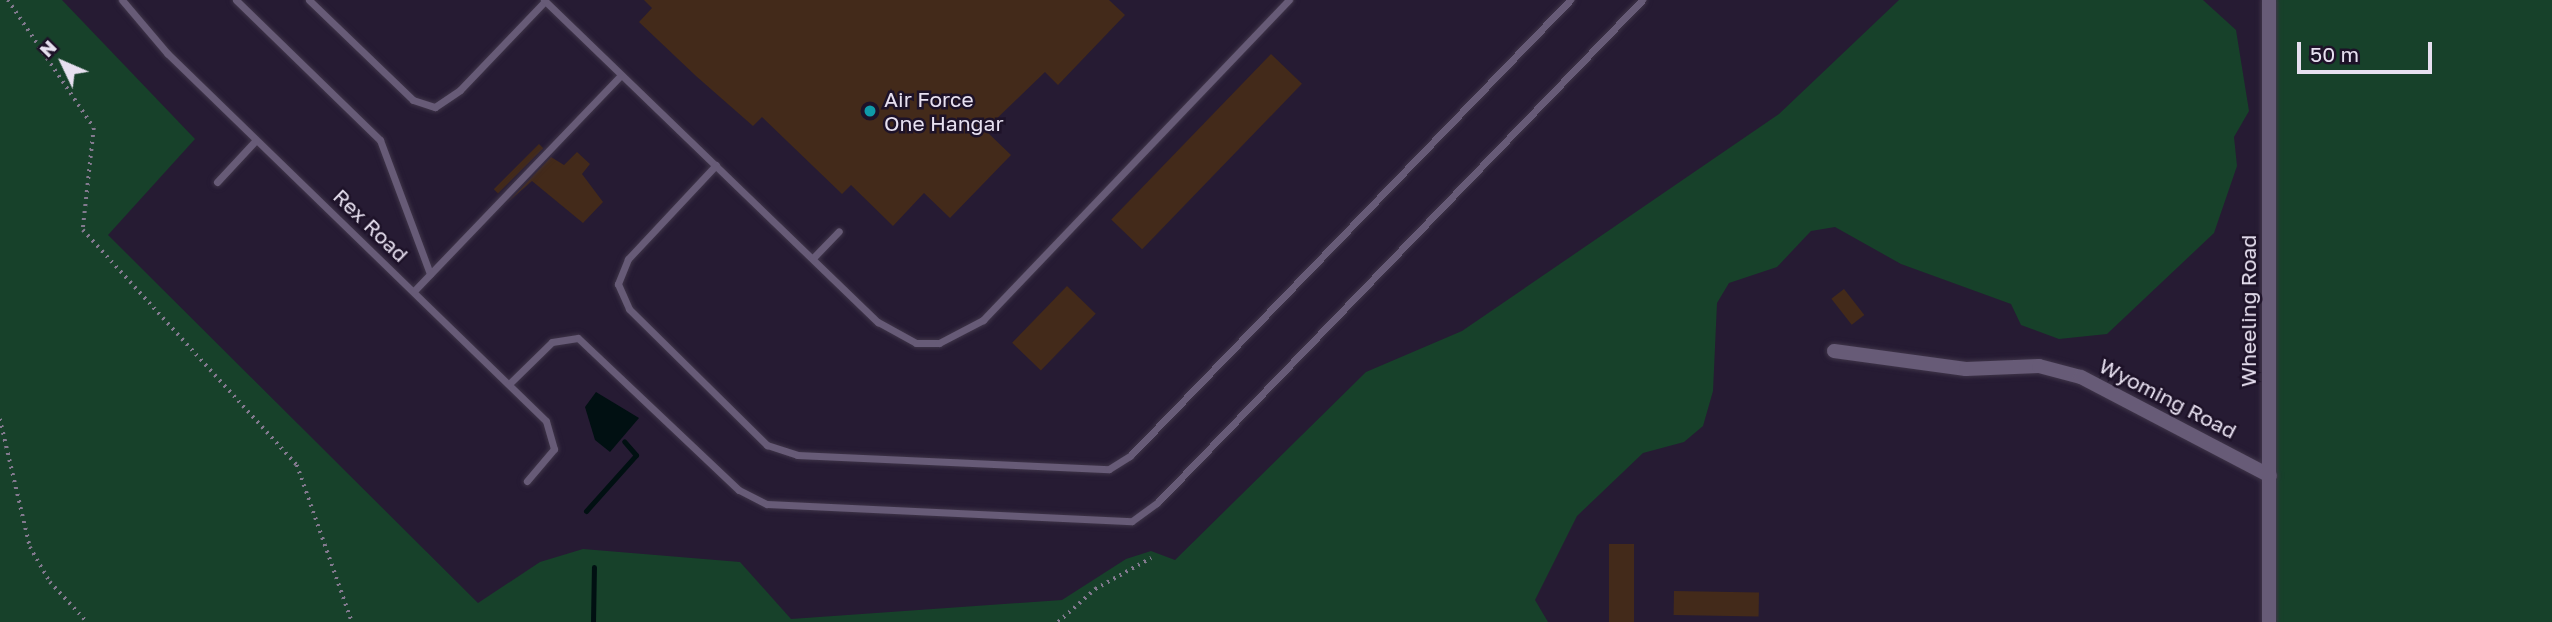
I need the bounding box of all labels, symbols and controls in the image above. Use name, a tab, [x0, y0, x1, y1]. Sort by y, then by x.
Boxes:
north arrow	[28, 28, 98, 98]
scale bar	[2300, 28, 2435, 72]
text: N	[34, 35, 61, 61]
text: 50 m	[2310, 41, 2359, 67]
place label: Air Force One Hangar	[884, 86, 1004, 136]
marker: Air Force One Hangar	[862, 103, 878, 119]
street label: Rex Road	[328, 183, 414, 267]
street label: Wheeling Road	[2235, 235, 2261, 387]
street label: Wyoming Road	[2095, 353, 2241, 443]

